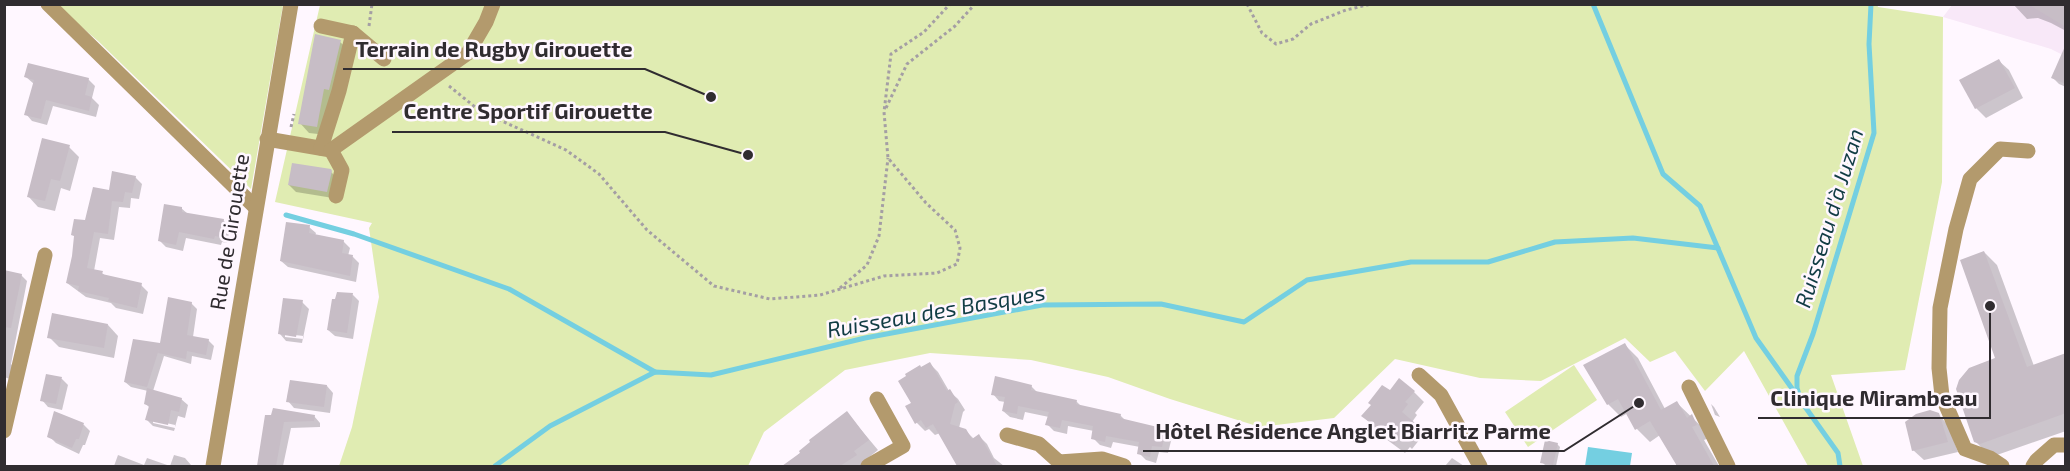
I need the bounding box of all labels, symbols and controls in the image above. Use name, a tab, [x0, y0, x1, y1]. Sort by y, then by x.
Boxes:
callout: Terrain de Rugby Girouette	[343, 29, 645, 69]
text: Terrain de Rugby Girouette	[355, 35, 633, 62]
callout: Centre Sportif Girouette	[392, 92, 665, 132]
text: Centre Sportif Girouette	[403, 97, 653, 123]
water label: Ruisseau d'à Juzan	[1788, 125, 1868, 310]
street label: Rue de Girouette	[204, 152, 253, 312]
water label: Ruisseau des Basques	[825, 278, 1047, 342]
callout: Clinique Mirambeau	[1758, 378, 1990, 418]
text: Clinique Mirambeau	[1770, 384, 1978, 410]
callout: Hôtel Résidence Anglet Biarritz Parme	[1143, 411, 1564, 451]
text: Hôtel Résidence Anglet Biarritz Parme	[1155, 417, 1551, 443]

